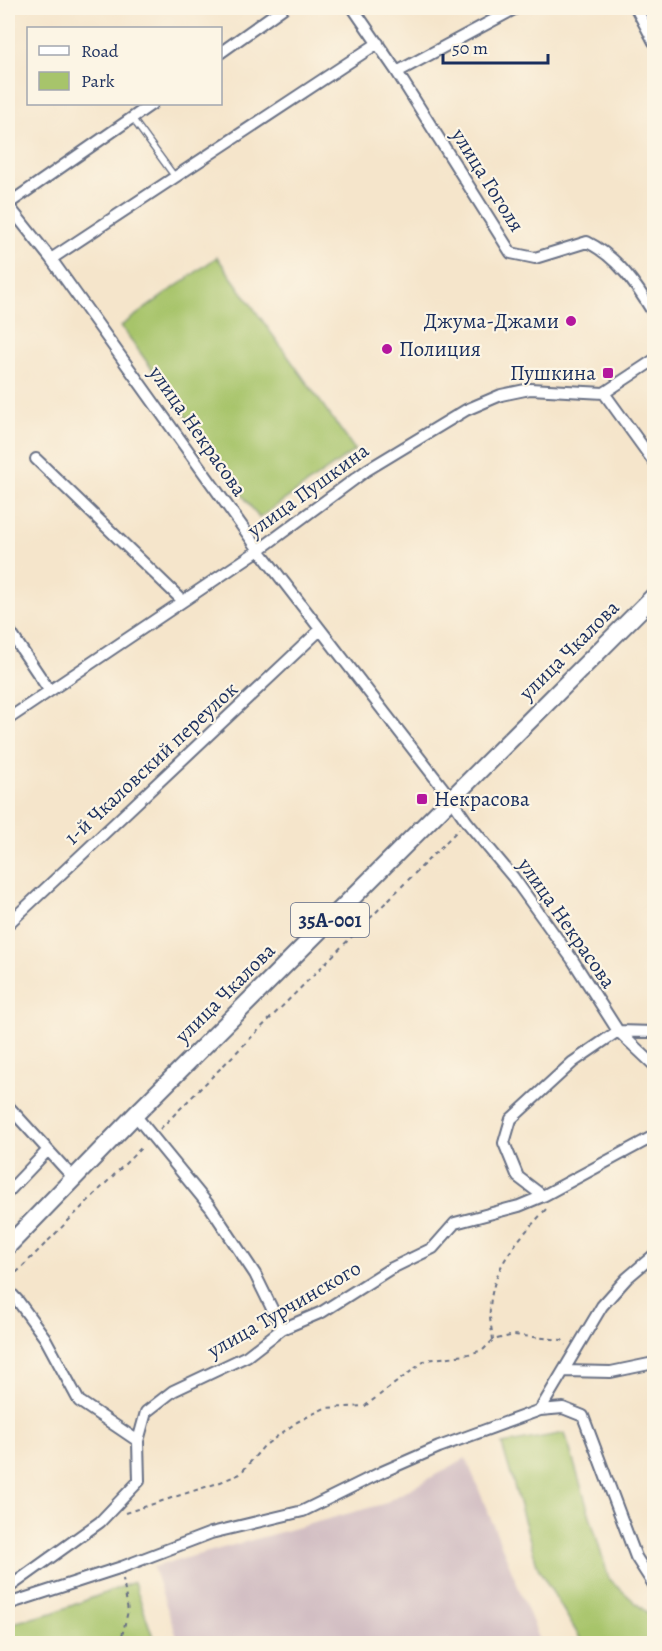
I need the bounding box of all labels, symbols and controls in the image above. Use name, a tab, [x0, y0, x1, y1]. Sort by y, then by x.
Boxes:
legend	[27, 27, 222, 105]
scale bar	[443, 27, 548, 65]
text: 50 m	[452, 36, 488, 60]
text: Road	[81, 39, 119, 63]
text: Park	[81, 69, 115, 93]
street label: улица Гоголя	[445, 122, 531, 237]
place label: Джума-Джами	[424, 307, 559, 335]
marker: Джума-Джами	[564, 314, 578, 328]
place label: Полиция	[399, 335, 481, 363]
marker: Полиция	[380, 342, 394, 356]
street label: улица Некрасова	[142, 359, 254, 502]
place label: Пушкина	[510, 359, 596, 387]
marker: Пушкина	[601, 366, 615, 380]
street label: улица Пушкина	[241, 436, 375, 544]
street label: улица Чкалова	[512, 594, 625, 707]
street label: 1-й Чкаловский переулок	[58, 675, 244, 851]
place label: Некрасова	[434, 785, 530, 813]
marker: Некрасова	[415, 792, 429, 806]
street label: улица Некрасова	[511, 851, 623, 994]
road number: 35А-001	[291, 903, 369, 937]
street label: улица Чкалова	[168, 937, 281, 1050]
street label: улица Турчинского	[201, 1254, 366, 1365]

